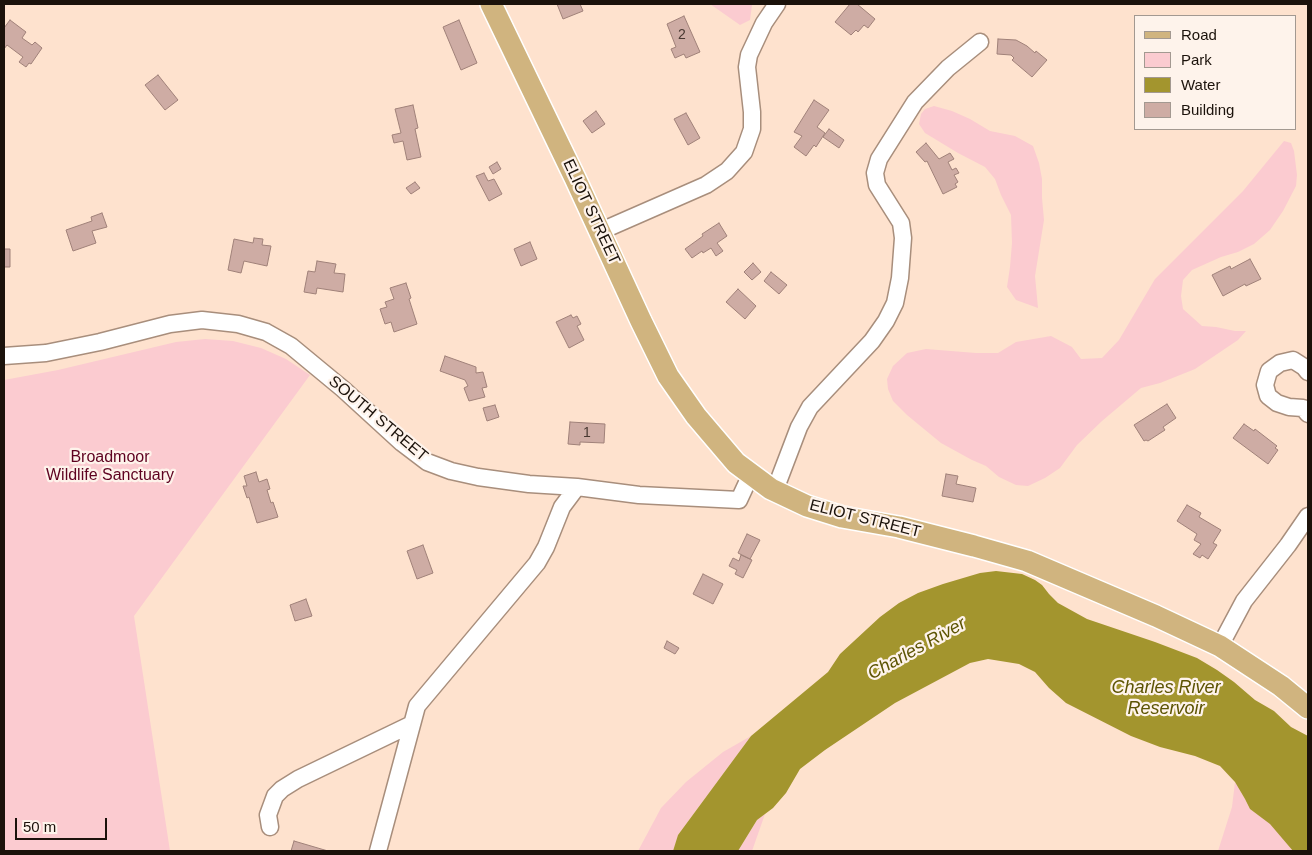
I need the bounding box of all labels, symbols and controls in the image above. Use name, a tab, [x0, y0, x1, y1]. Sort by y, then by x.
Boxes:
legend	[1134, 15, 1297, 130]
text: Road	[1181, 26, 1217, 43]
house number: 2	[678, 27, 686, 43]
text: Park	[1181, 51, 1212, 68]
text: Water	[1181, 76, 1220, 93]
text: Building	[1181, 101, 1234, 118]
street label: ELIOT STREET	[558, 156, 624, 268]
street label: SOUTH STREET	[325, 372, 431, 466]
house number: 1	[583, 425, 591, 441]
park label: Broadmoor Wildlife Sanctuary	[46, 448, 174, 486]
street label: ELIOT STREET	[807, 496, 923, 542]
water label: Charles River	[864, 613, 970, 685]
water label: Charles River Reservoir	[1111, 677, 1221, 720]
scale bar	[18, 808, 110, 840]
text: 50 m	[23, 818, 56, 835]

